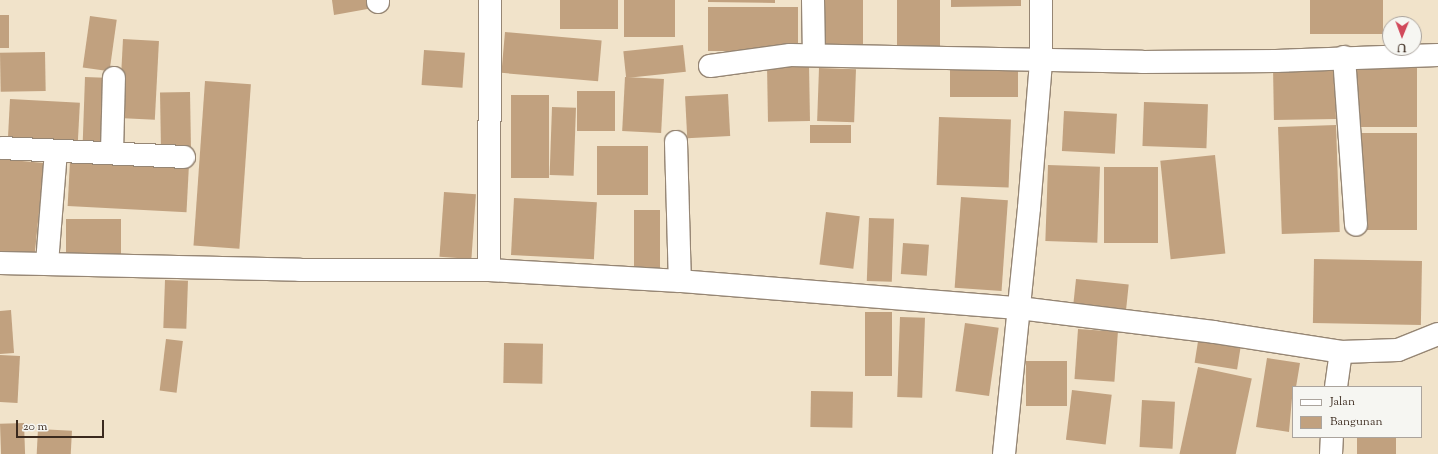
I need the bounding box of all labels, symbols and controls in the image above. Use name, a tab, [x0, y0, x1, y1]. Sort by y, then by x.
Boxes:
north arrow	[1382, 16, 1422, 56]
text: U	[1397, 39, 1406, 55]
legend	[1292, 386, 1422, 438]
text: Jalan	[1330, 393, 1355, 411]
scale bar	[18, 412, 106, 438]
text: Bangunan	[1330, 413, 1383, 431]
text: 20 m	[23, 418, 47, 436]

